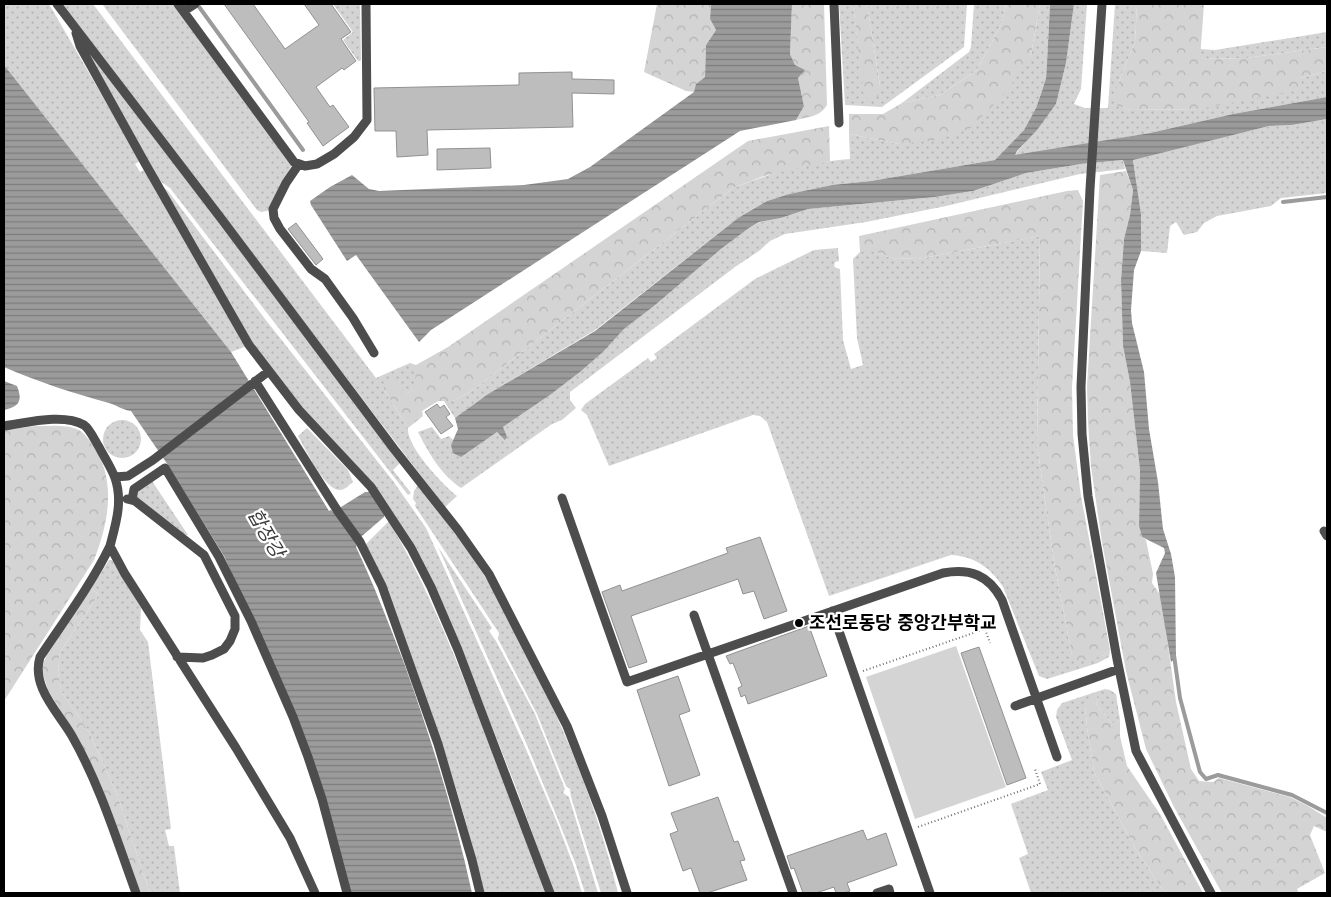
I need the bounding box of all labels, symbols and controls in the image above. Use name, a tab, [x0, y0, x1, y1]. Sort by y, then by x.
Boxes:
water label: 합장강	[241, 504, 292, 565]
place label: 조선로동당 중앙간부학교	[809, 610, 997, 636]
marker: 조선로동당 중앙간부학교	[793, 617, 805, 629]

